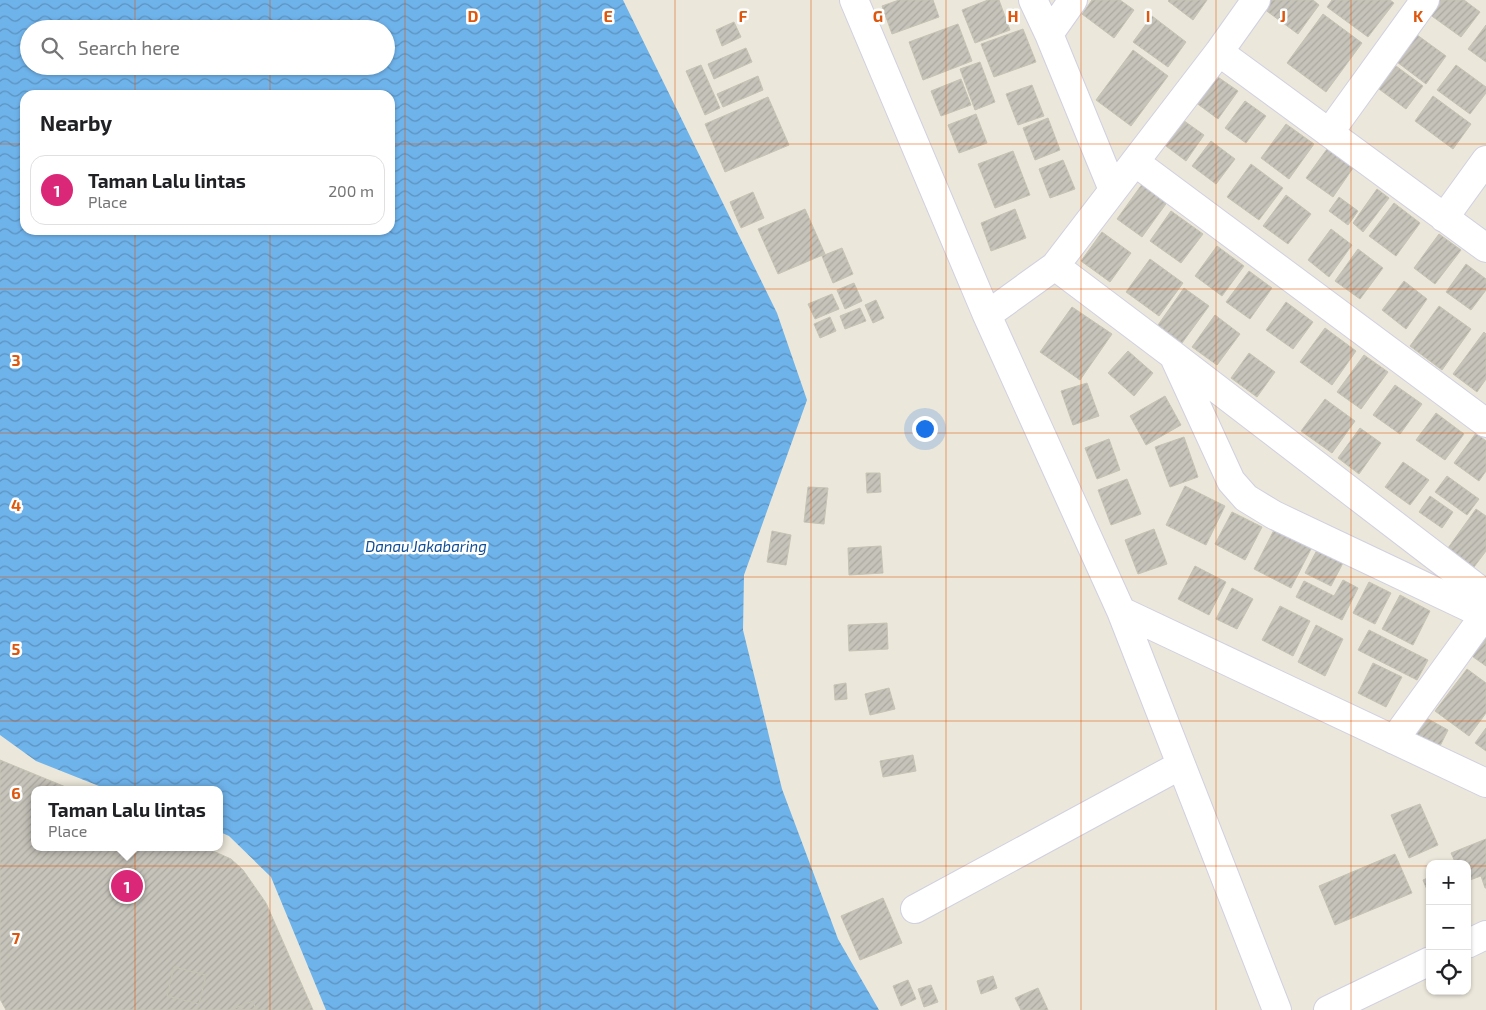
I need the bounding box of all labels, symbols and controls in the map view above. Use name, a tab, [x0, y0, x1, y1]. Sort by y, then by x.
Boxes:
text: D	[468, 6, 479, 25]
text: E	[603, 6, 613, 25]
text: F	[739, 6, 748, 25]
text: G	[873, 6, 883, 25]
text: H	[1007, 6, 1019, 25]
text: I	[1146, 6, 1150, 25]
text: J	[1280, 6, 1286, 25]
text: K	[1413, 6, 1424, 25]
search box	[20, 20, 395, 75]
icon: search	[38, 34, 66, 62]
text: Search here	[78, 36, 180, 59]
text: Nearby	[40, 110, 112, 135]
text: Taman Lalu lintas	[88, 169, 246, 192]
text: 1	[54, 181, 60, 200]
text: 200 m	[328, 181, 374, 200]
text: Place	[88, 192, 127, 211]
text: 3	[11, 350, 21, 369]
your location	[912, 416, 938, 442]
text: 4	[11, 495, 21, 514]
water label: Danau Jakabaring	[365, 537, 487, 555]
text: 5	[12, 639, 21, 658]
text: 6	[11, 783, 21, 802]
popup	[31, 786, 223, 851]
text: Taman Lalu lintas	[48, 798, 206, 821]
text: Place	[48, 821, 87, 840]
map controls	[1426, 860, 1471, 995]
button: +	[1426, 860, 1471, 905]
pin: 1	[111, 867, 143, 905]
button: −	[1426, 905, 1471, 950]
text: 7	[12, 928, 21, 947]
button: locate	[1426, 950, 1471, 995]

